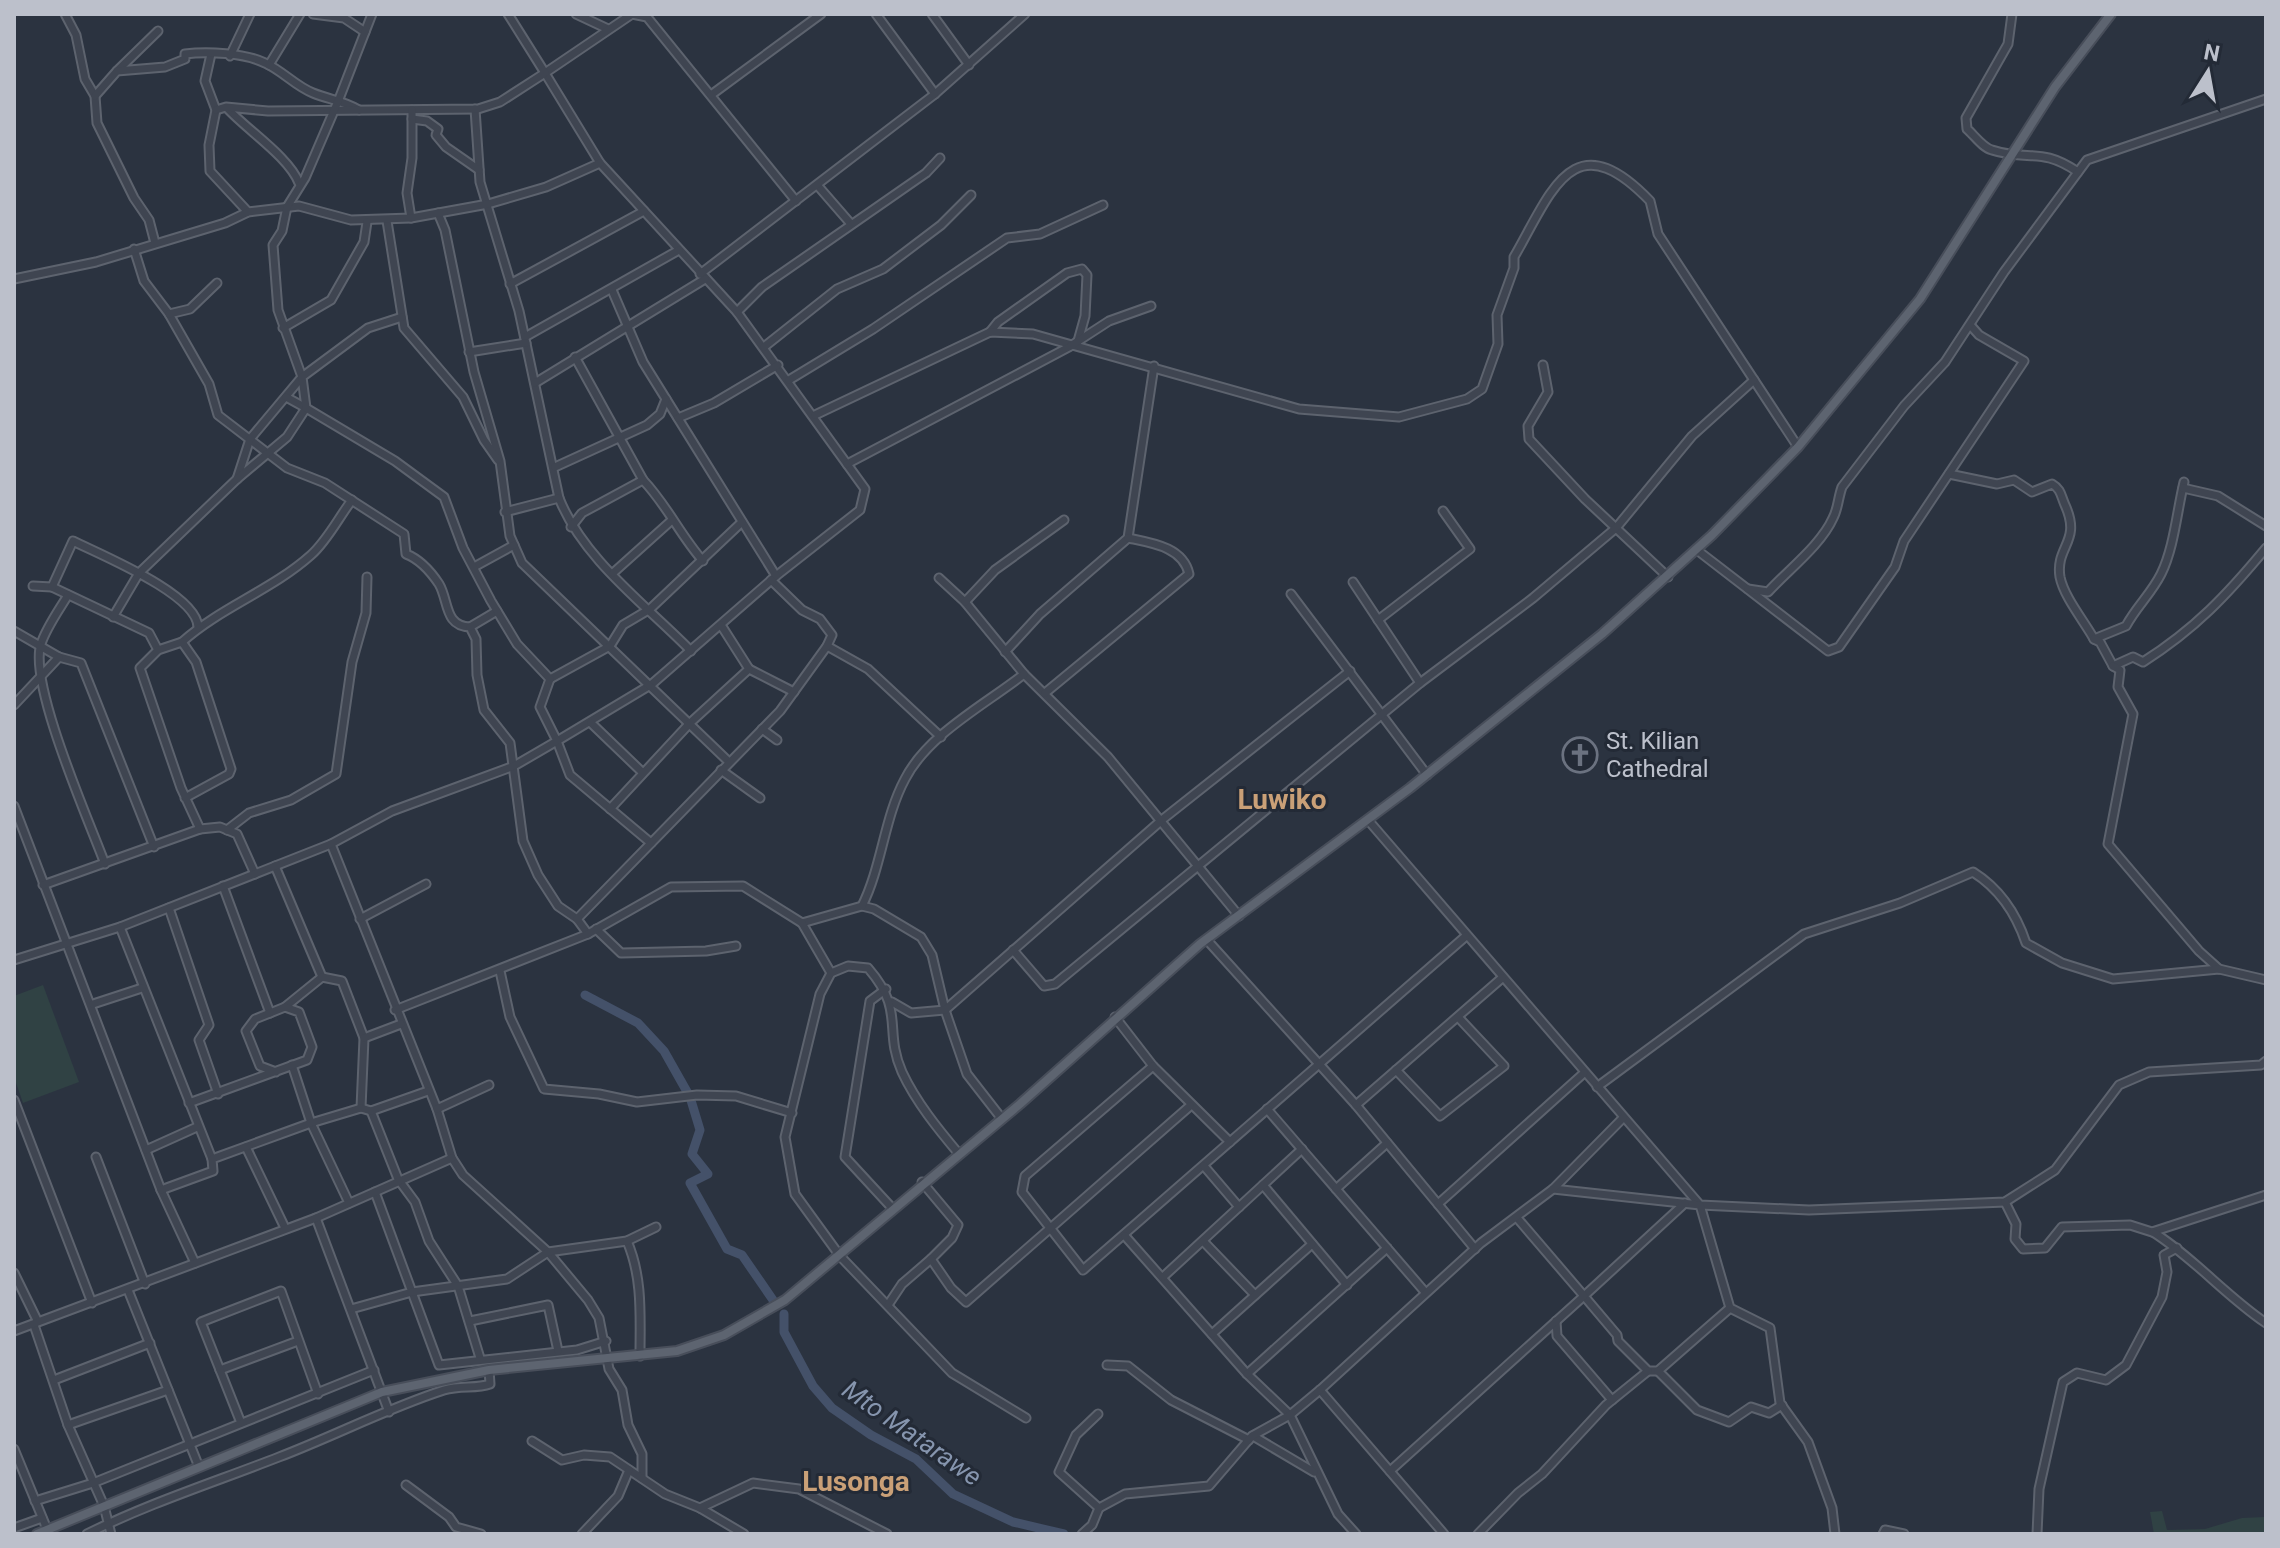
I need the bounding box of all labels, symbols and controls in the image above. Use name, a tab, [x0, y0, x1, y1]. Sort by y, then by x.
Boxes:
north arrow	[2168, 32, 2248, 112]
text: N	[2202, 39, 2222, 67]
place label: St. Kilian Cathedral	[1606, 727, 1709, 783]
church icon: St. Kilian Cathedral	[1561, 736, 1599, 774]
district label: Luwiko	[1237, 783, 1327, 816]
water label: Mto Matarawe	[837, 1374, 987, 1492]
district label: Lusonga	[802, 1465, 910, 1498]

